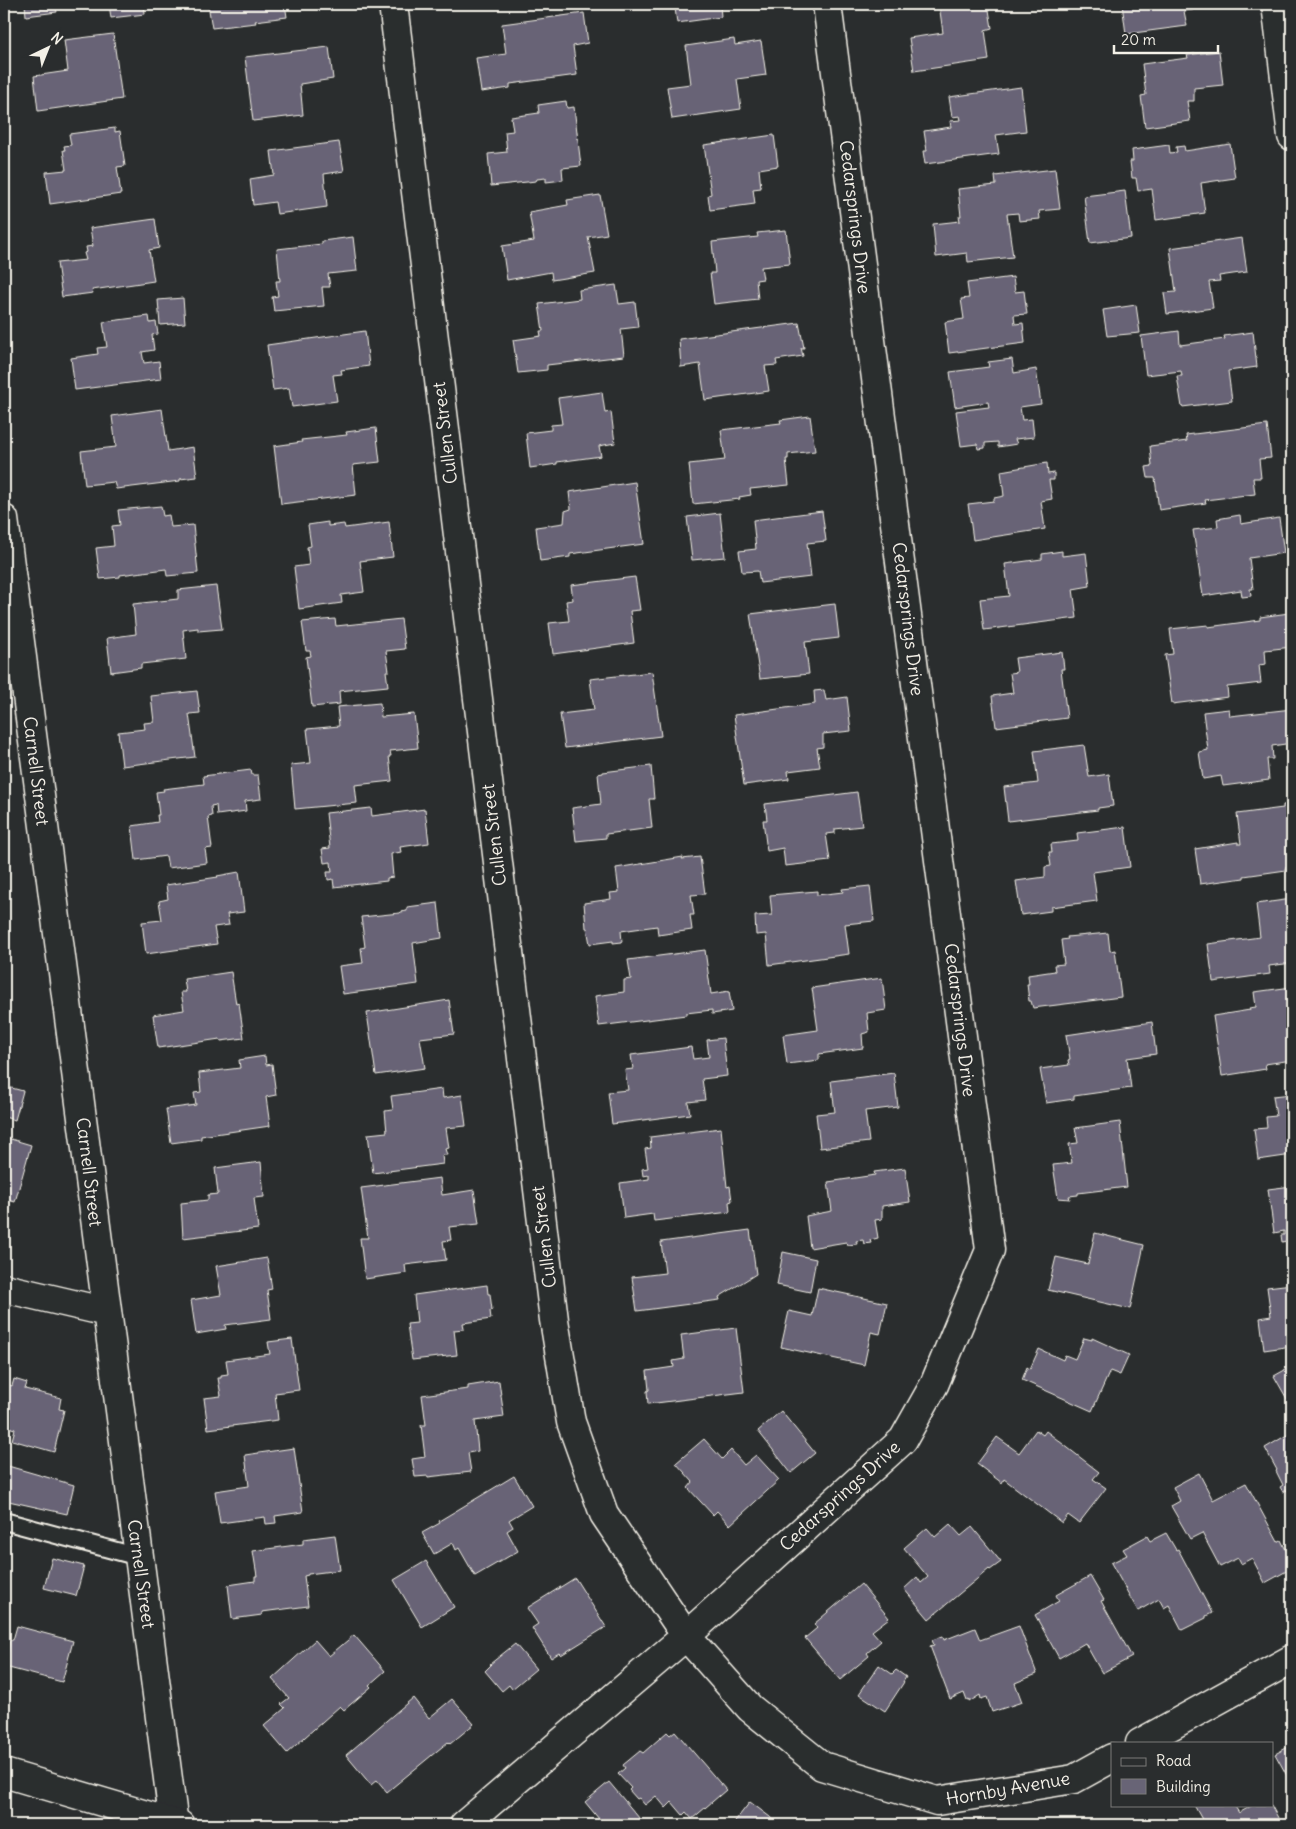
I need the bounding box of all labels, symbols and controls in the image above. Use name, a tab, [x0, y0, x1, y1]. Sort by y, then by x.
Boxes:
north arrow	[22, 22, 72, 72]
scale bar	[1114, 22, 1217, 54]
text: N	[47, 29, 67, 48]
text: 20 m	[1121, 30, 1156, 49]
street label: Cedarsprings Drive	[835, 139, 876, 295]
street label: Cullen Street	[427, 381, 462, 485]
street label: Cedarsprings Drive	[888, 541, 929, 697]
street label: Carnell Street	[18, 715, 55, 827]
street label: Cullen Street	[476, 783, 511, 887]
street label: Cedarsprings Drive	[940, 942, 981, 1098]
street label: Carnell Street	[71, 1116, 108, 1228]
street label: Cullen Street	[526, 1185, 561, 1289]
street label: Cedarsprings Drive	[775, 1435, 905, 1556]
street label: Carnell Street	[122, 1518, 161, 1630]
legend	[1111, 1742, 1274, 1806]
text: Road	[1156, 1751, 1191, 1770]
street label: Hornby Avenue	[944, 1766, 1072, 1811]
text: Building	[1156, 1777, 1211, 1796]

